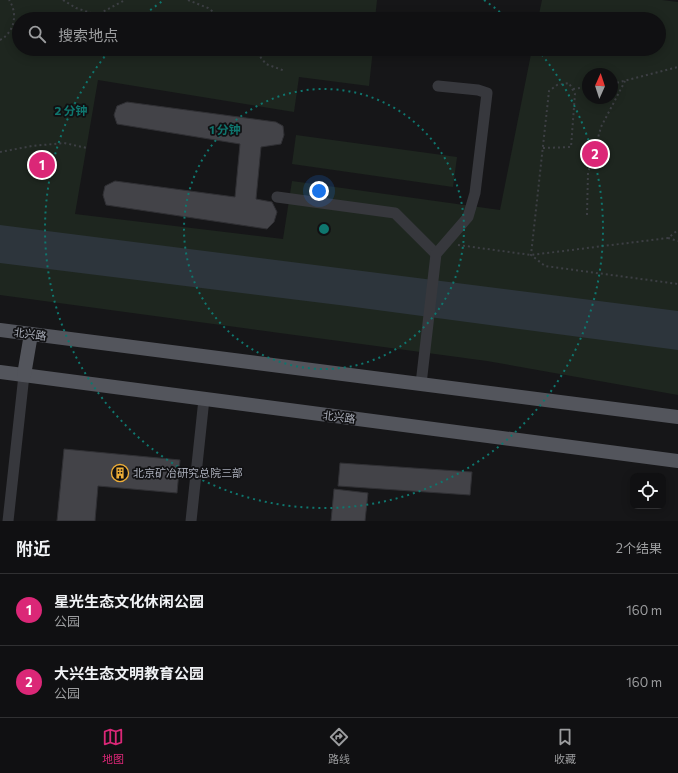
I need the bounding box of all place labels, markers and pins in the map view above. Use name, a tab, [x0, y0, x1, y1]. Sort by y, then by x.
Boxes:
pin: 2	[582, 139, 608, 169]
pin: 1	[29, 150, 55, 180]
centre of rings	[317, 222, 331, 236]
building icon: 北京矿冶研究总院三部	[110, 463, 130, 483]
place label: 北京矿冶研究总院三部	[133, 466, 243, 479]

